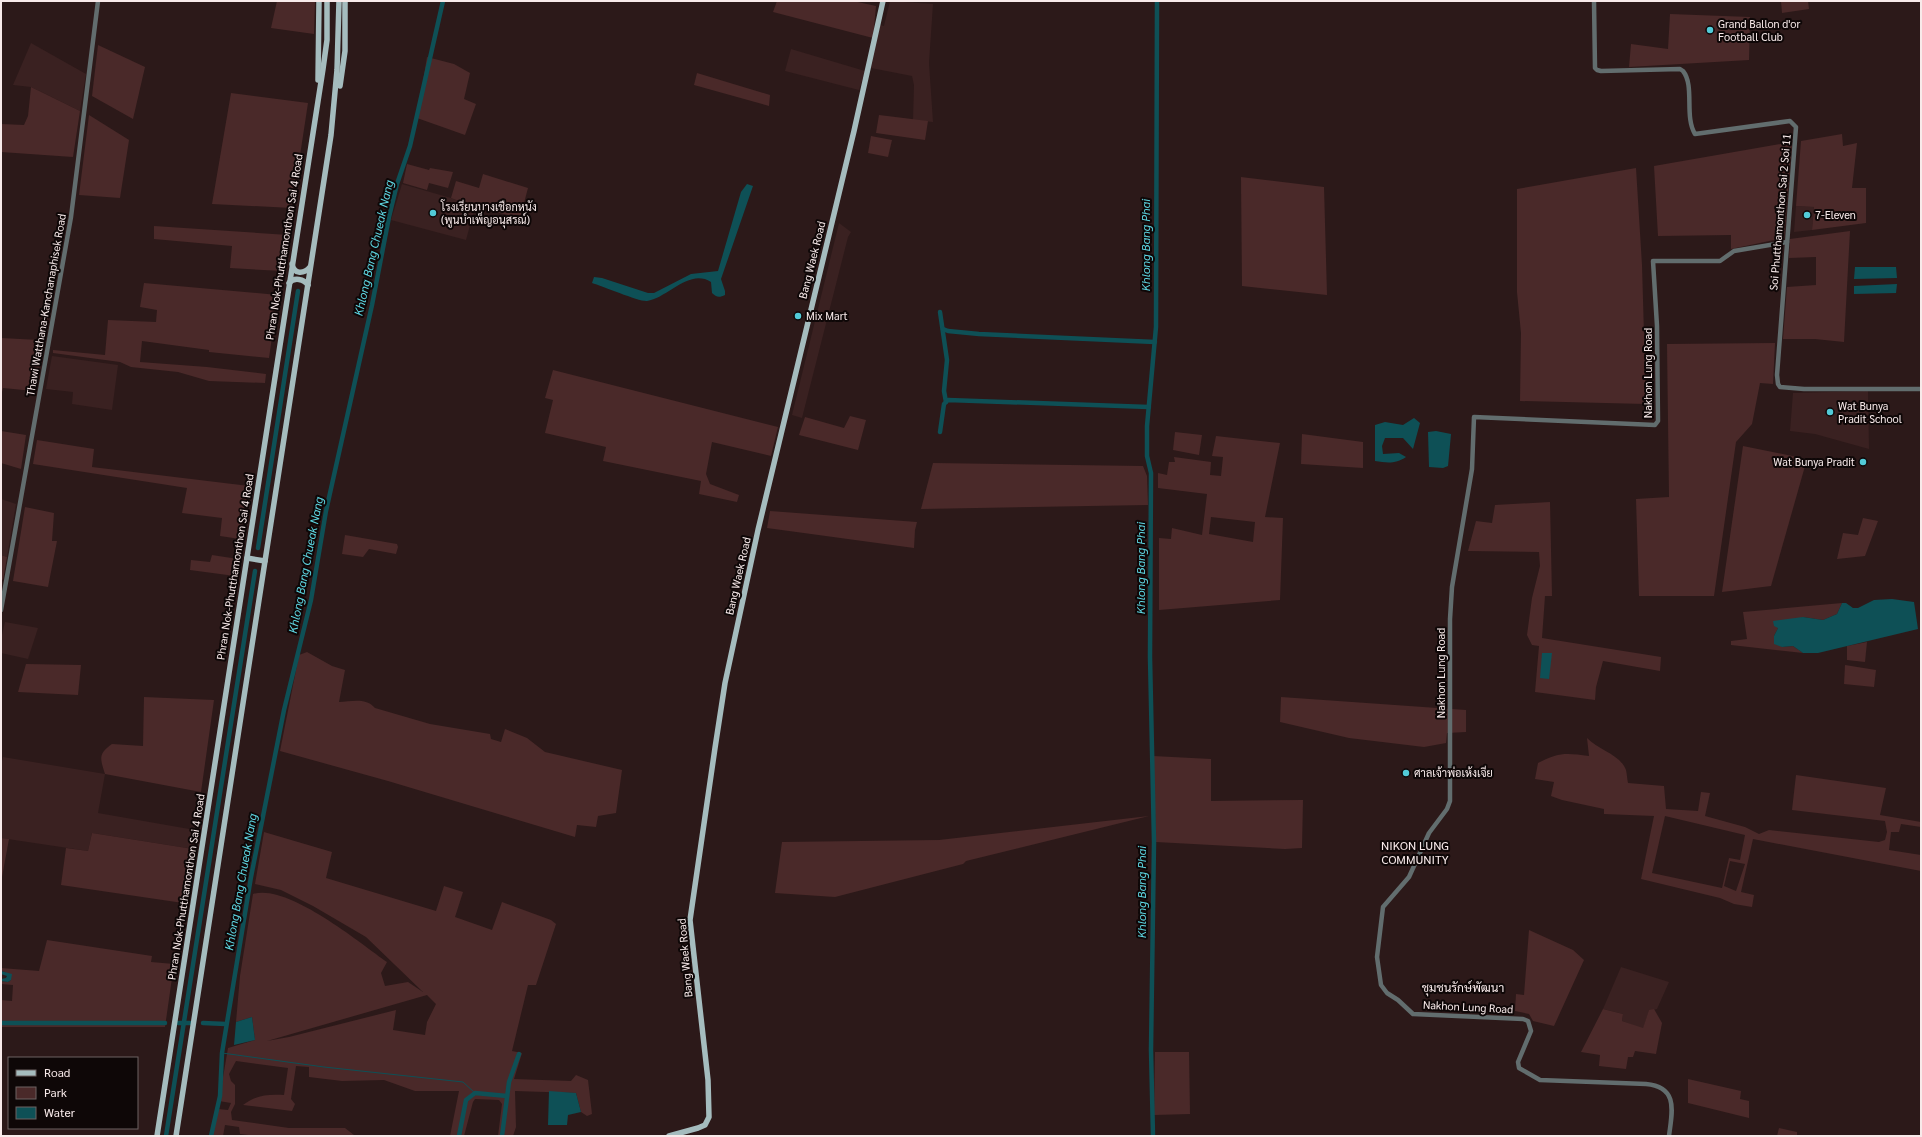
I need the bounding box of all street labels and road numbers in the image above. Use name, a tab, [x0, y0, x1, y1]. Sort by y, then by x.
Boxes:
street label: Soi Phutthamonthon Sai 2 Soi 11	[1765, 133, 1794, 291]
street label: Phran Nok-Phutthamonthon Sai 4 Road	[261, 153, 306, 341]
street label: Thawi Watthana-Kanchanaphisek Road	[22, 213, 69, 397]
street label: Bang Waek Road	[795, 220, 828, 300]
street label: Nakhon Lung Road	[1640, 328, 1655, 418]
street label: Phran Nok-Phutthamonthon Sai 4 Road	[212, 473, 257, 661]
street label: Bang Waek Road	[721, 536, 754, 616]
street label: Nakhon Lung Road	[1433, 628, 1448, 718]
street label: Phran Nok-Phutthamonthon Sai 4 Road	[163, 793, 208, 981]
street label: Bang Waek Road	[674, 918, 695, 998]
street label: Nakhon Lung Road	[1423, 997, 1514, 1016]

